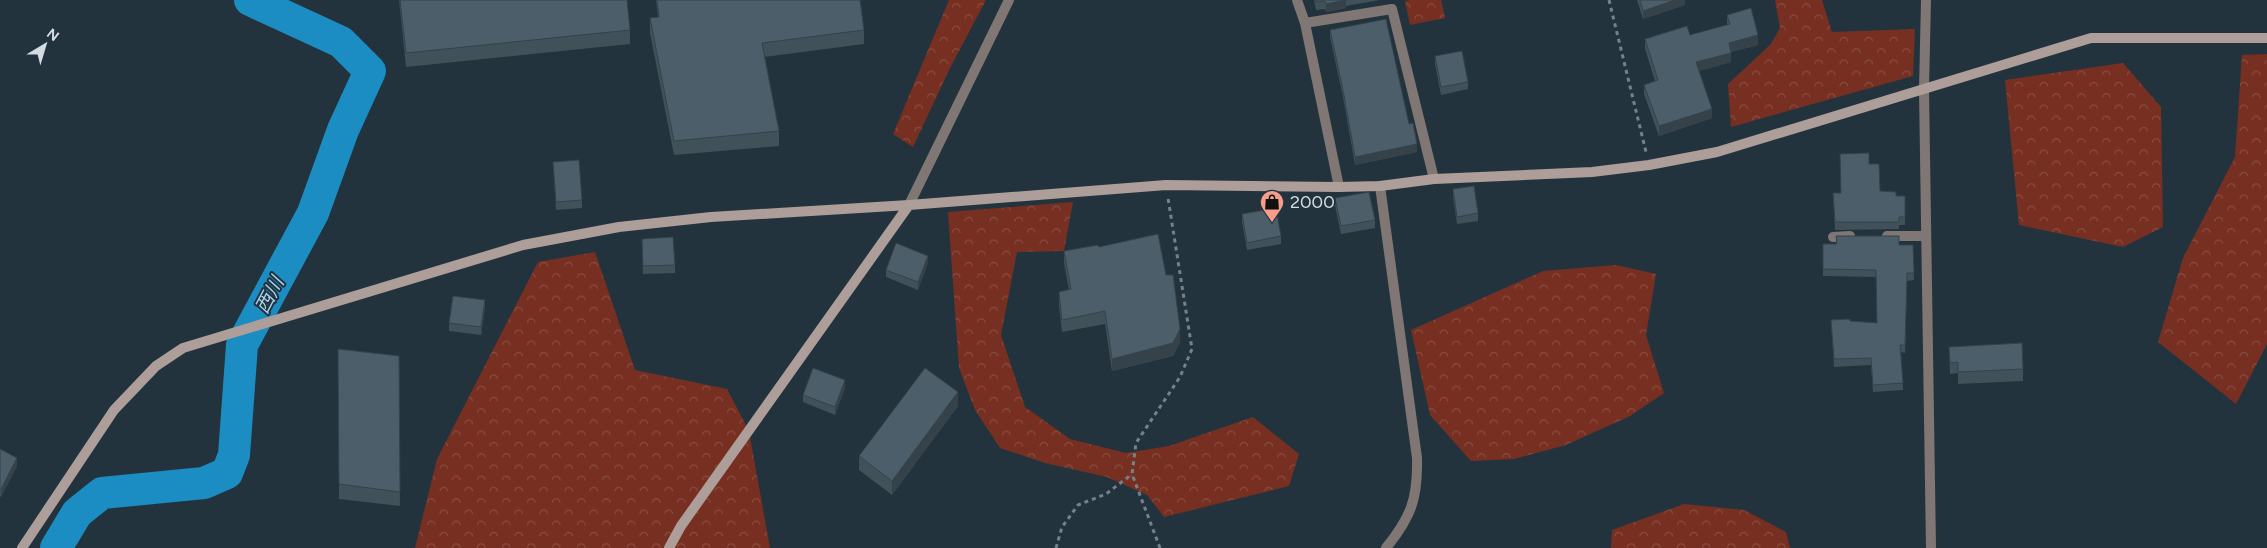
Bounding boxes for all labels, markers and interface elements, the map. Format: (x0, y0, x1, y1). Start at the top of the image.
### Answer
north arrow (20, 20, 70, 70)
text: N (43, 25, 62, 45)
shop icon: 2000 (1259, 189, 1285, 223)
place label: 2000 (1290, 191, 1335, 213)
water label: 西川 (250, 271, 289, 317)

